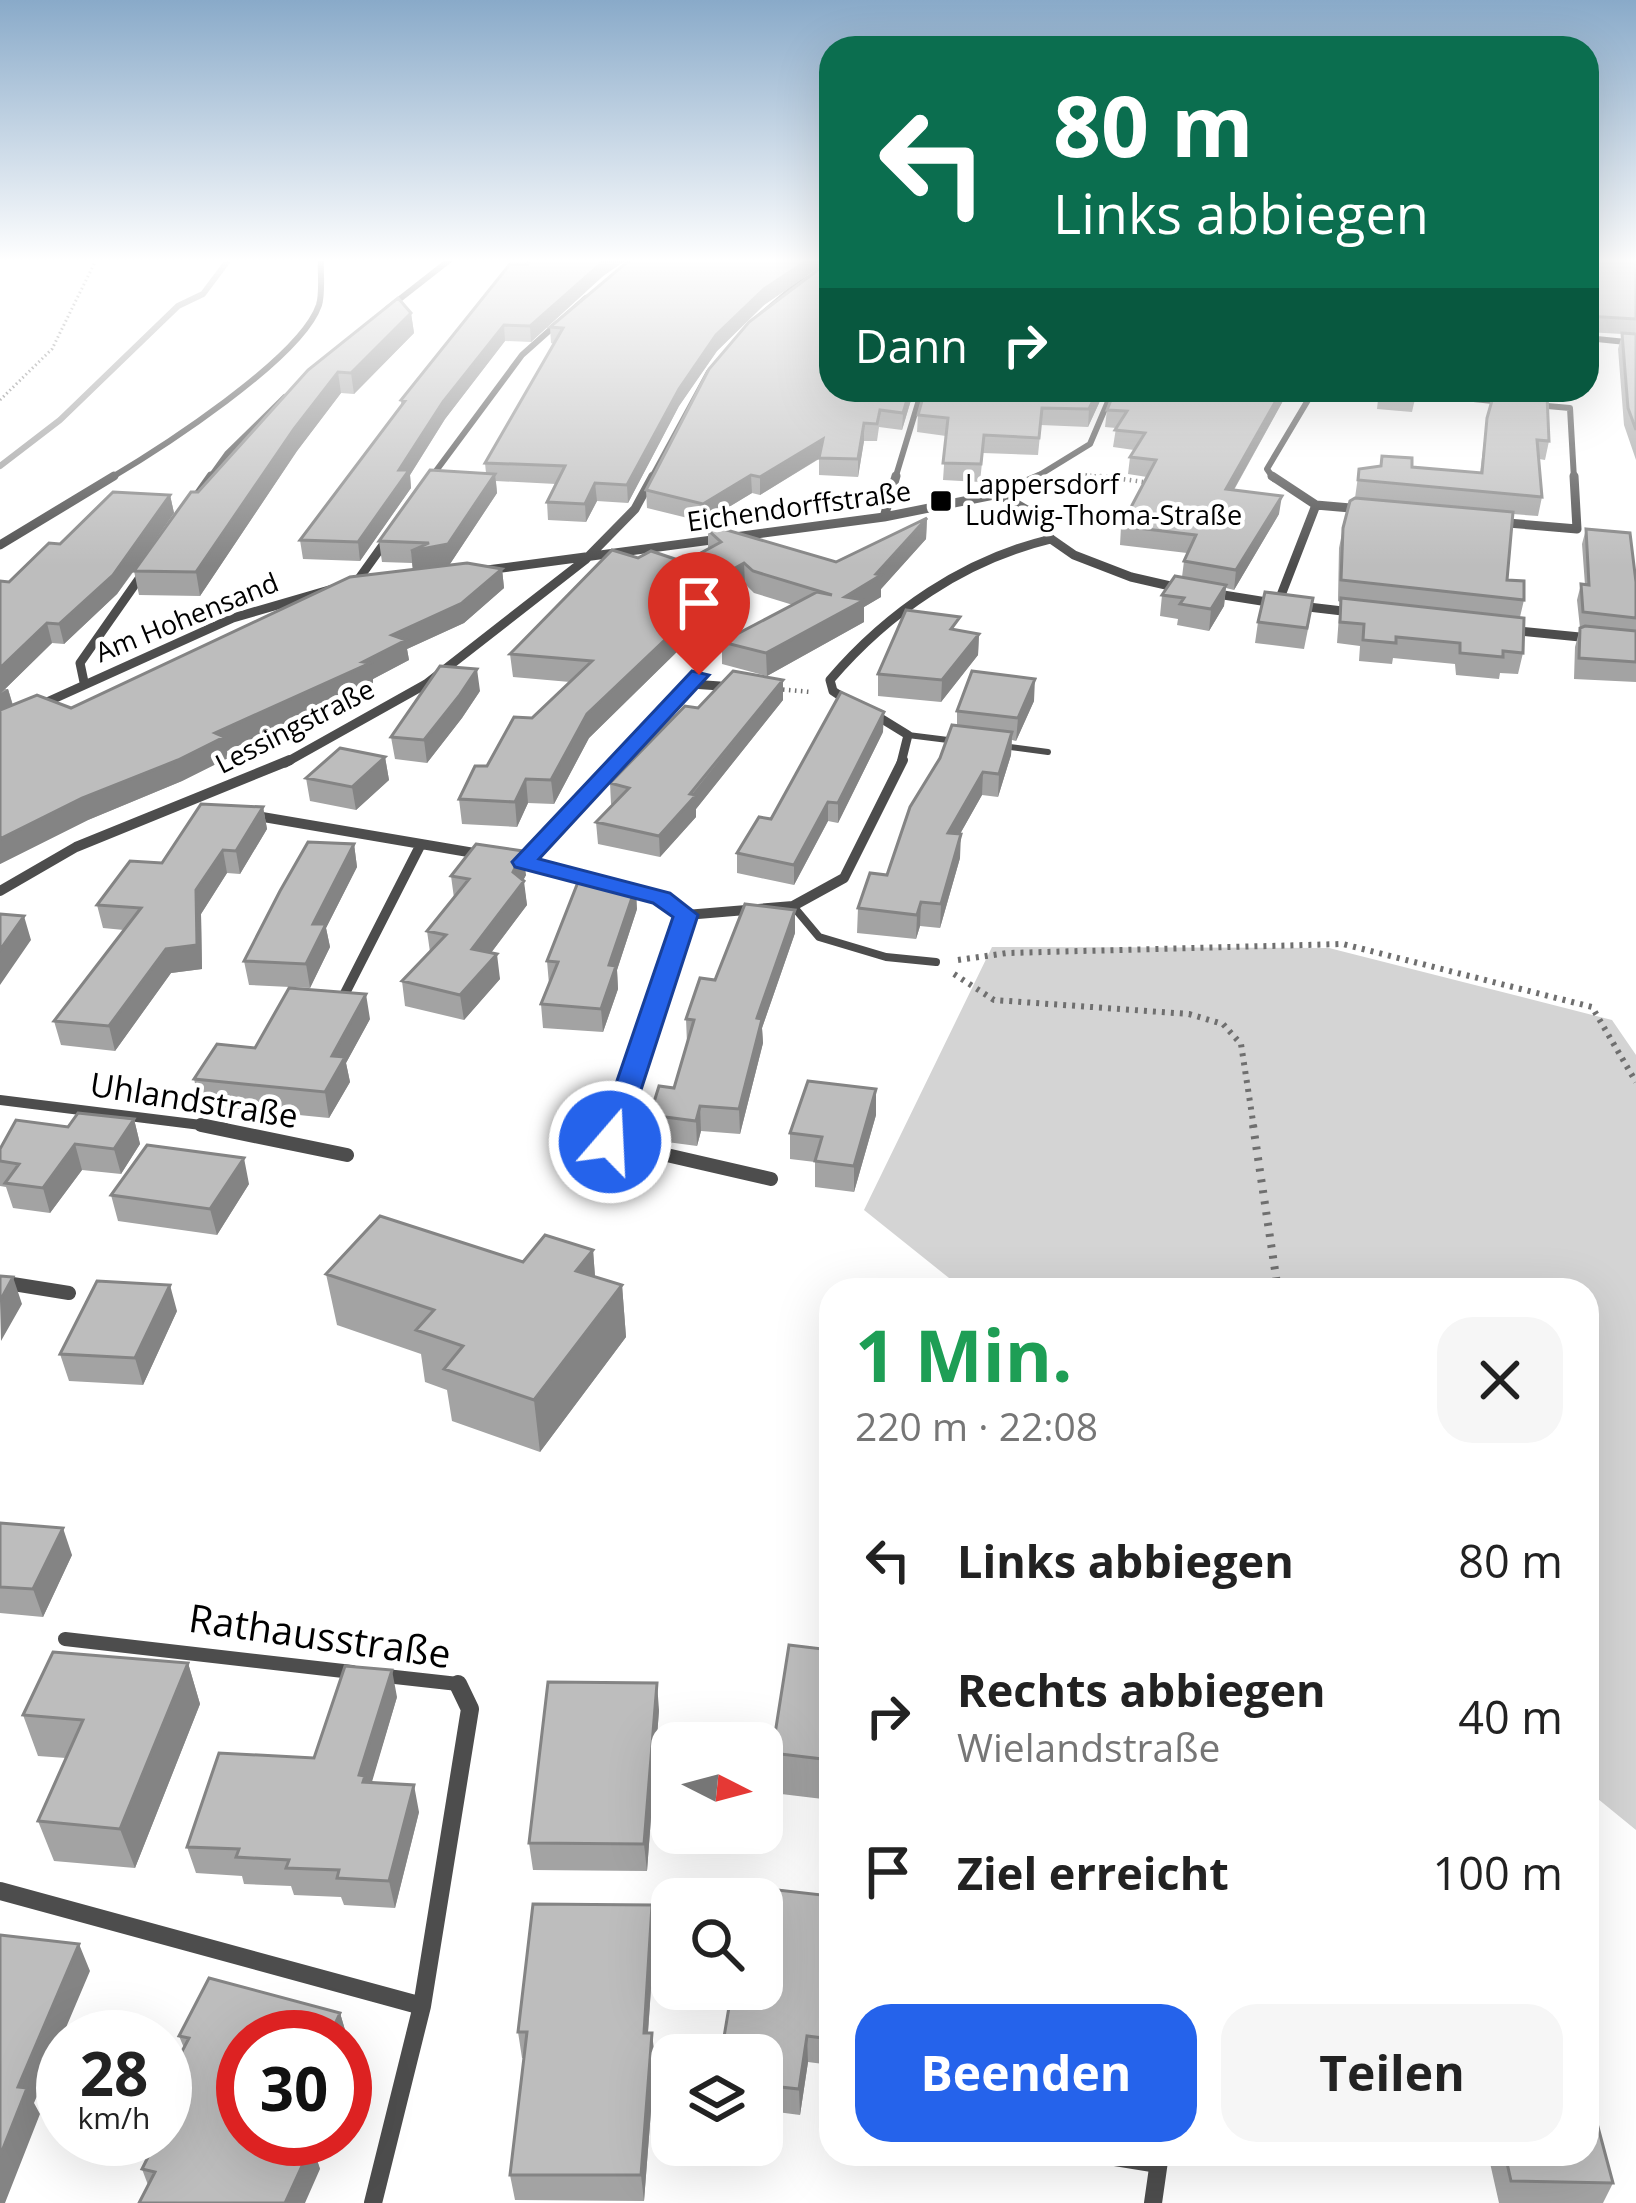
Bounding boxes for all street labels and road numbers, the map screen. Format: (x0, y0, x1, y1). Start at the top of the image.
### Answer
street label: Eichendorffstraße (685, 472, 913, 540)
street label: Am Hohensand (89, 563, 284, 670)
street label: Lessingstraße (209, 670, 380, 782)
street label: Uhlandstraße (87, 1061, 301, 1138)
street label: Rathausstraße (186, 1590, 455, 1679)

